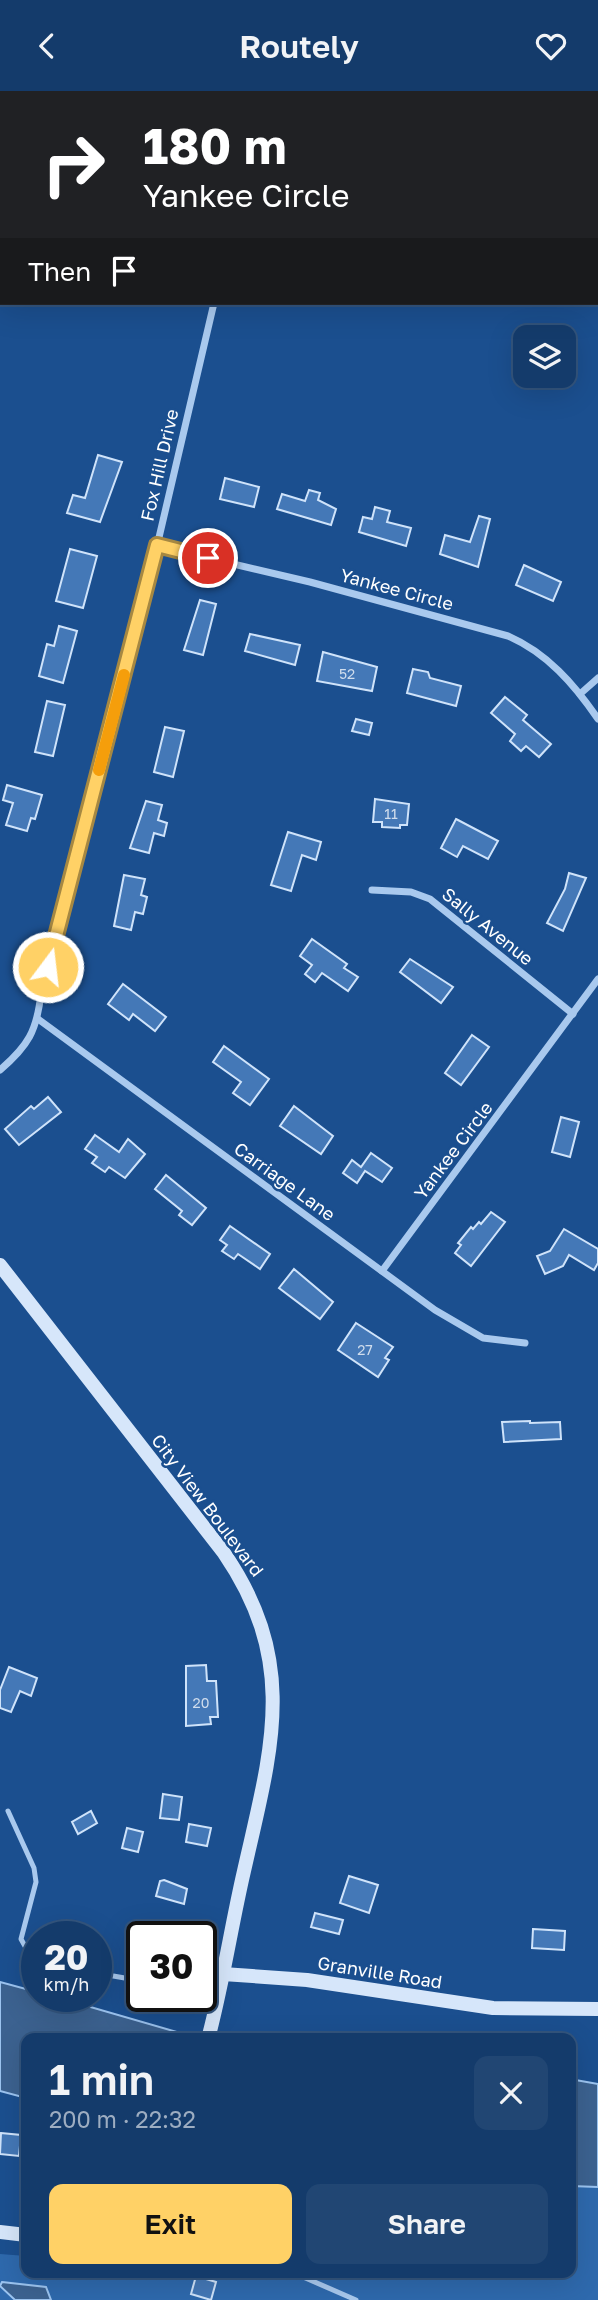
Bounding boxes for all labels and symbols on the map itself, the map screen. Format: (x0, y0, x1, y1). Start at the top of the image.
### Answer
street label: Fox Hill Drive (135, 407, 183, 523)
pin (178, 528, 238, 588)
street label: Yankee Circle (338, 563, 456, 615)
house number: 52 (339, 665, 355, 682)
house number: 11 (384, 805, 398, 822)
street label: Sally Avenue (438, 883, 538, 969)
position arrow (11, 930, 85, 1004)
street label: Yankee Circle (409, 1097, 497, 1203)
street label: Carriage Lane (230, 1137, 340, 1225)
house number: 27 (357, 1341, 373, 1358)
street label: City View Boulevard (147, 1430, 269, 1580)
house number: 20 (193, 1694, 209, 1711)
speed limit sign: 30 (126, 1921, 217, 2012)
street label: Granville Road (316, 1951, 444, 1993)

